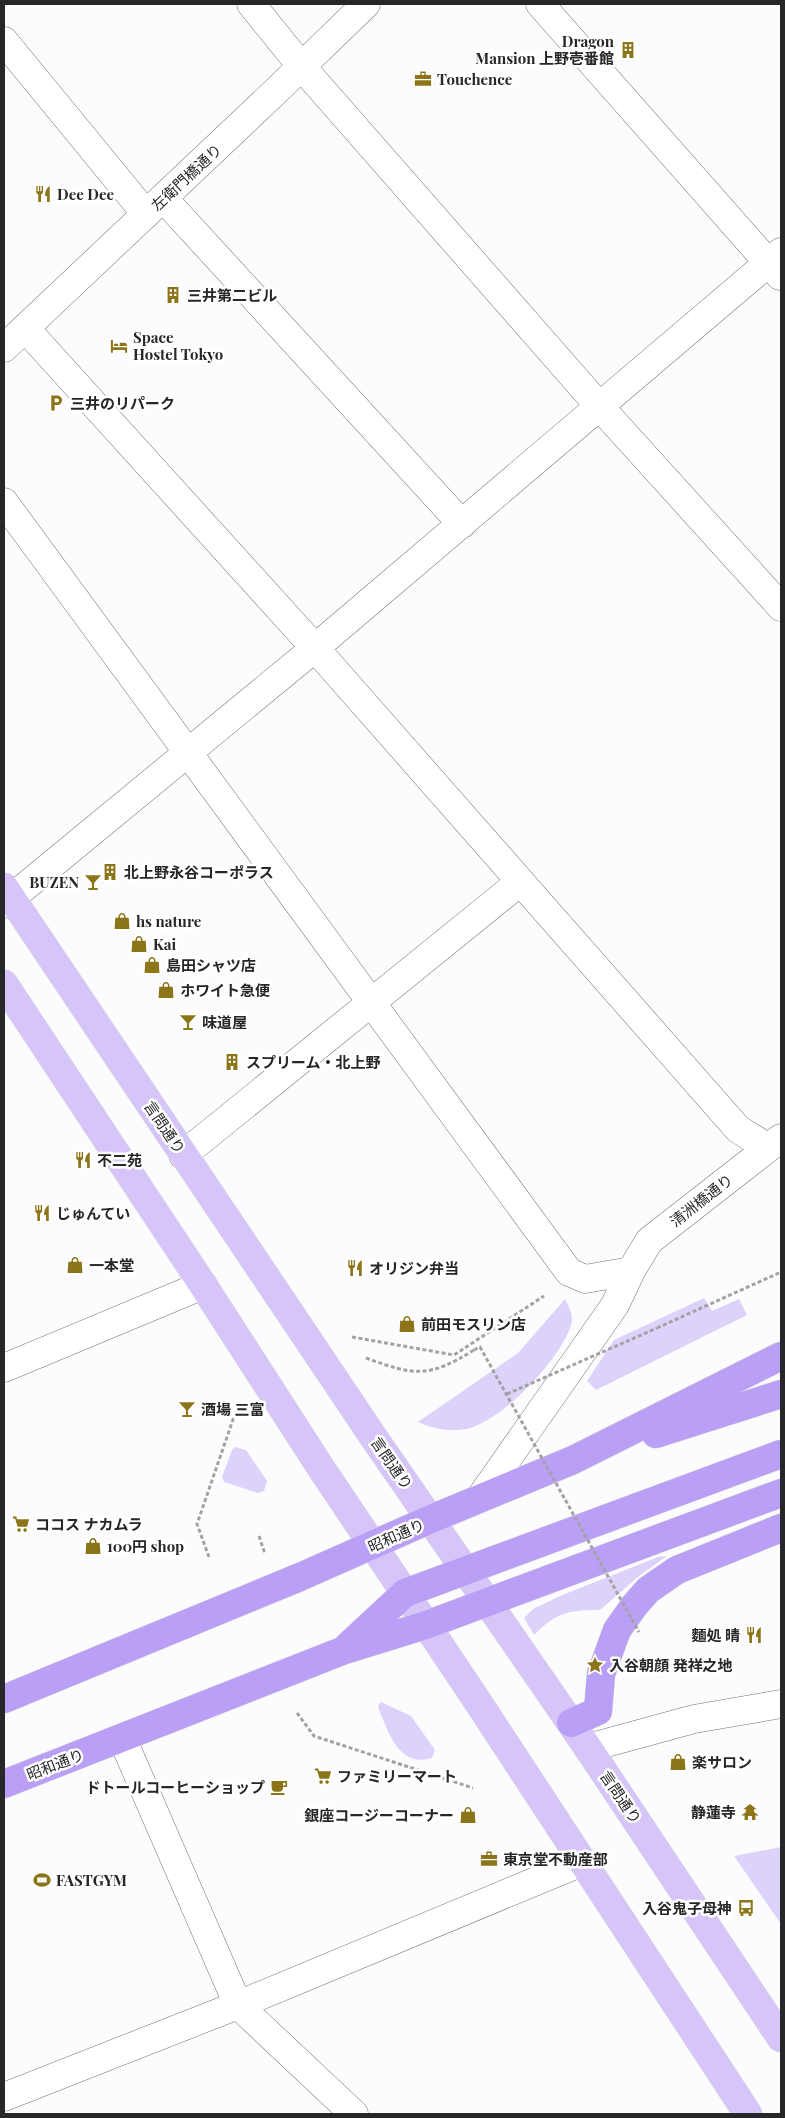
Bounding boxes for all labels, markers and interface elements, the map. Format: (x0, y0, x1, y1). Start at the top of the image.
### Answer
place label: Dragon Mansion 上野壱番館 (475, 31, 615, 68)
building icon: Dragon Mansion 上野壱番館 (618, 40, 638, 60)
office icon: Touchence (413, 69, 433, 89)
place label: Touchence (437, 69, 513, 89)
street label: 左衛門橋通り (146, 139, 226, 215)
restaurant icon: Dee Dee (33, 184, 53, 204)
place label: Dee Dee (57, 184, 114, 204)
building icon: 三井第二ビル (163, 285, 183, 305)
place label: 三井第二ビル (187, 285, 277, 305)
place label: Space Hostel Tokyo (133, 327, 223, 364)
hotel icon: Space Hostel Tokyo (109, 336, 129, 356)
parking icon: 三井のリパーク (46, 393, 66, 413)
place label: 三井のリパーク (70, 393, 175, 413)
building icon: 北上野永谷コーポラス (100, 862, 120, 882)
place label: 北上野永谷コーポラス (124, 862, 274, 882)
place label: BUZEN (29, 872, 79, 892)
bar icon: BUZEN (83, 872, 103, 892)
shop icon: hs nature (112, 911, 132, 931)
place label: hs nature (136, 911, 202, 931)
shop icon: Kai (129, 934, 149, 954)
place label: Kai (153, 934, 176, 954)
shop icon: 島田シャツ店 (142, 955, 162, 975)
place label: 島田シャツ店 (166, 955, 256, 975)
shop icon: ホワイト急便 (156, 980, 176, 1000)
place label: ホワイト急便 (180, 980, 270, 1000)
bar icon: 味道屋 (178, 1012, 198, 1032)
place label: 味道屋 (202, 1012, 247, 1032)
building icon: スプリーム・北上野 (222, 1052, 242, 1072)
place label: スプリーム・北上野 (246, 1052, 381, 1072)
street label: 言問通り (140, 1097, 190, 1157)
restaurant icon: 不二苑 (73, 1150, 93, 1170)
place label: 不二苑 (97, 1150, 142, 1170)
street label: 清洲橋通り (665, 1169, 737, 1231)
restaurant icon: じゅんてい (32, 1203, 52, 1223)
place label: じゅんてい (56, 1203, 130, 1223)
shop icon: 一本堂 (65, 1255, 85, 1275)
place label: 一本堂 (89, 1255, 134, 1275)
restaurant icon: オリジン弁当 (345, 1258, 365, 1278)
place label: オリジン弁当 (369, 1258, 459, 1278)
shop icon: 前田モスリン店 (397, 1314, 417, 1334)
place label: 前田モスリン店 (421, 1314, 526, 1334)
bar icon: 酒場 三富 (177, 1399, 197, 1419)
place label: 酒場 三富 (201, 1399, 265, 1419)
street label: 言問通り (367, 1433, 417, 1493)
supermarket icon: ココス ナカムラ (11, 1514, 31, 1534)
place label: ココス ナカムラ (35, 1514, 143, 1534)
street label: 昭和通り (365, 1514, 427, 1556)
shop icon: 100円 shop (83, 1536, 103, 1556)
place label: 100円 shop (107, 1536, 184, 1556)
place label: 麵処 晴 (692, 1625, 740, 1645)
restaurant icon: 麵処 晴 (744, 1625, 764, 1645)
place icon: 入谷朝顔 発祥之地 (585, 1655, 605, 1675)
place label: 入谷朝顔 発祥之地 (609, 1655, 733, 1675)
street label: 昭和通り (23, 1744, 87, 1784)
shop icon: 楽サロン (668, 1752, 688, 1772)
place label: 楽サロン (692, 1752, 752, 1772)
supermarket icon: ファミリーマート (313, 1766, 333, 1786)
place label: ファミリーマート (337, 1766, 457, 1786)
street label: 言問通り (596, 1767, 646, 1827)
place label: ドトールコーヒーショップ (86, 1777, 265, 1797)
cafe icon: ドトールコーヒーショップ (269, 1777, 289, 1797)
place label: 静蓮寺 (691, 1802, 736, 1822)
temple icon: 静蓮寺 (740, 1802, 760, 1822)
place label: 銀座コージーコーナー (304, 1805, 454, 1825)
shop icon: 銀座コージーコーナー (458, 1805, 478, 1825)
office icon: 東京堂不動産部 (479, 1849, 499, 1869)
place label: 東京堂不動産部 (503, 1849, 608, 1869)
sports icon: FASTGYM (32, 1870, 52, 1890)
place label: FASTGYM (56, 1870, 127, 1890)
place label: 入谷鬼子母神 (642, 1898, 732, 1918)
bus stop icon: 入谷鬼子母神 (736, 1898, 756, 1918)

